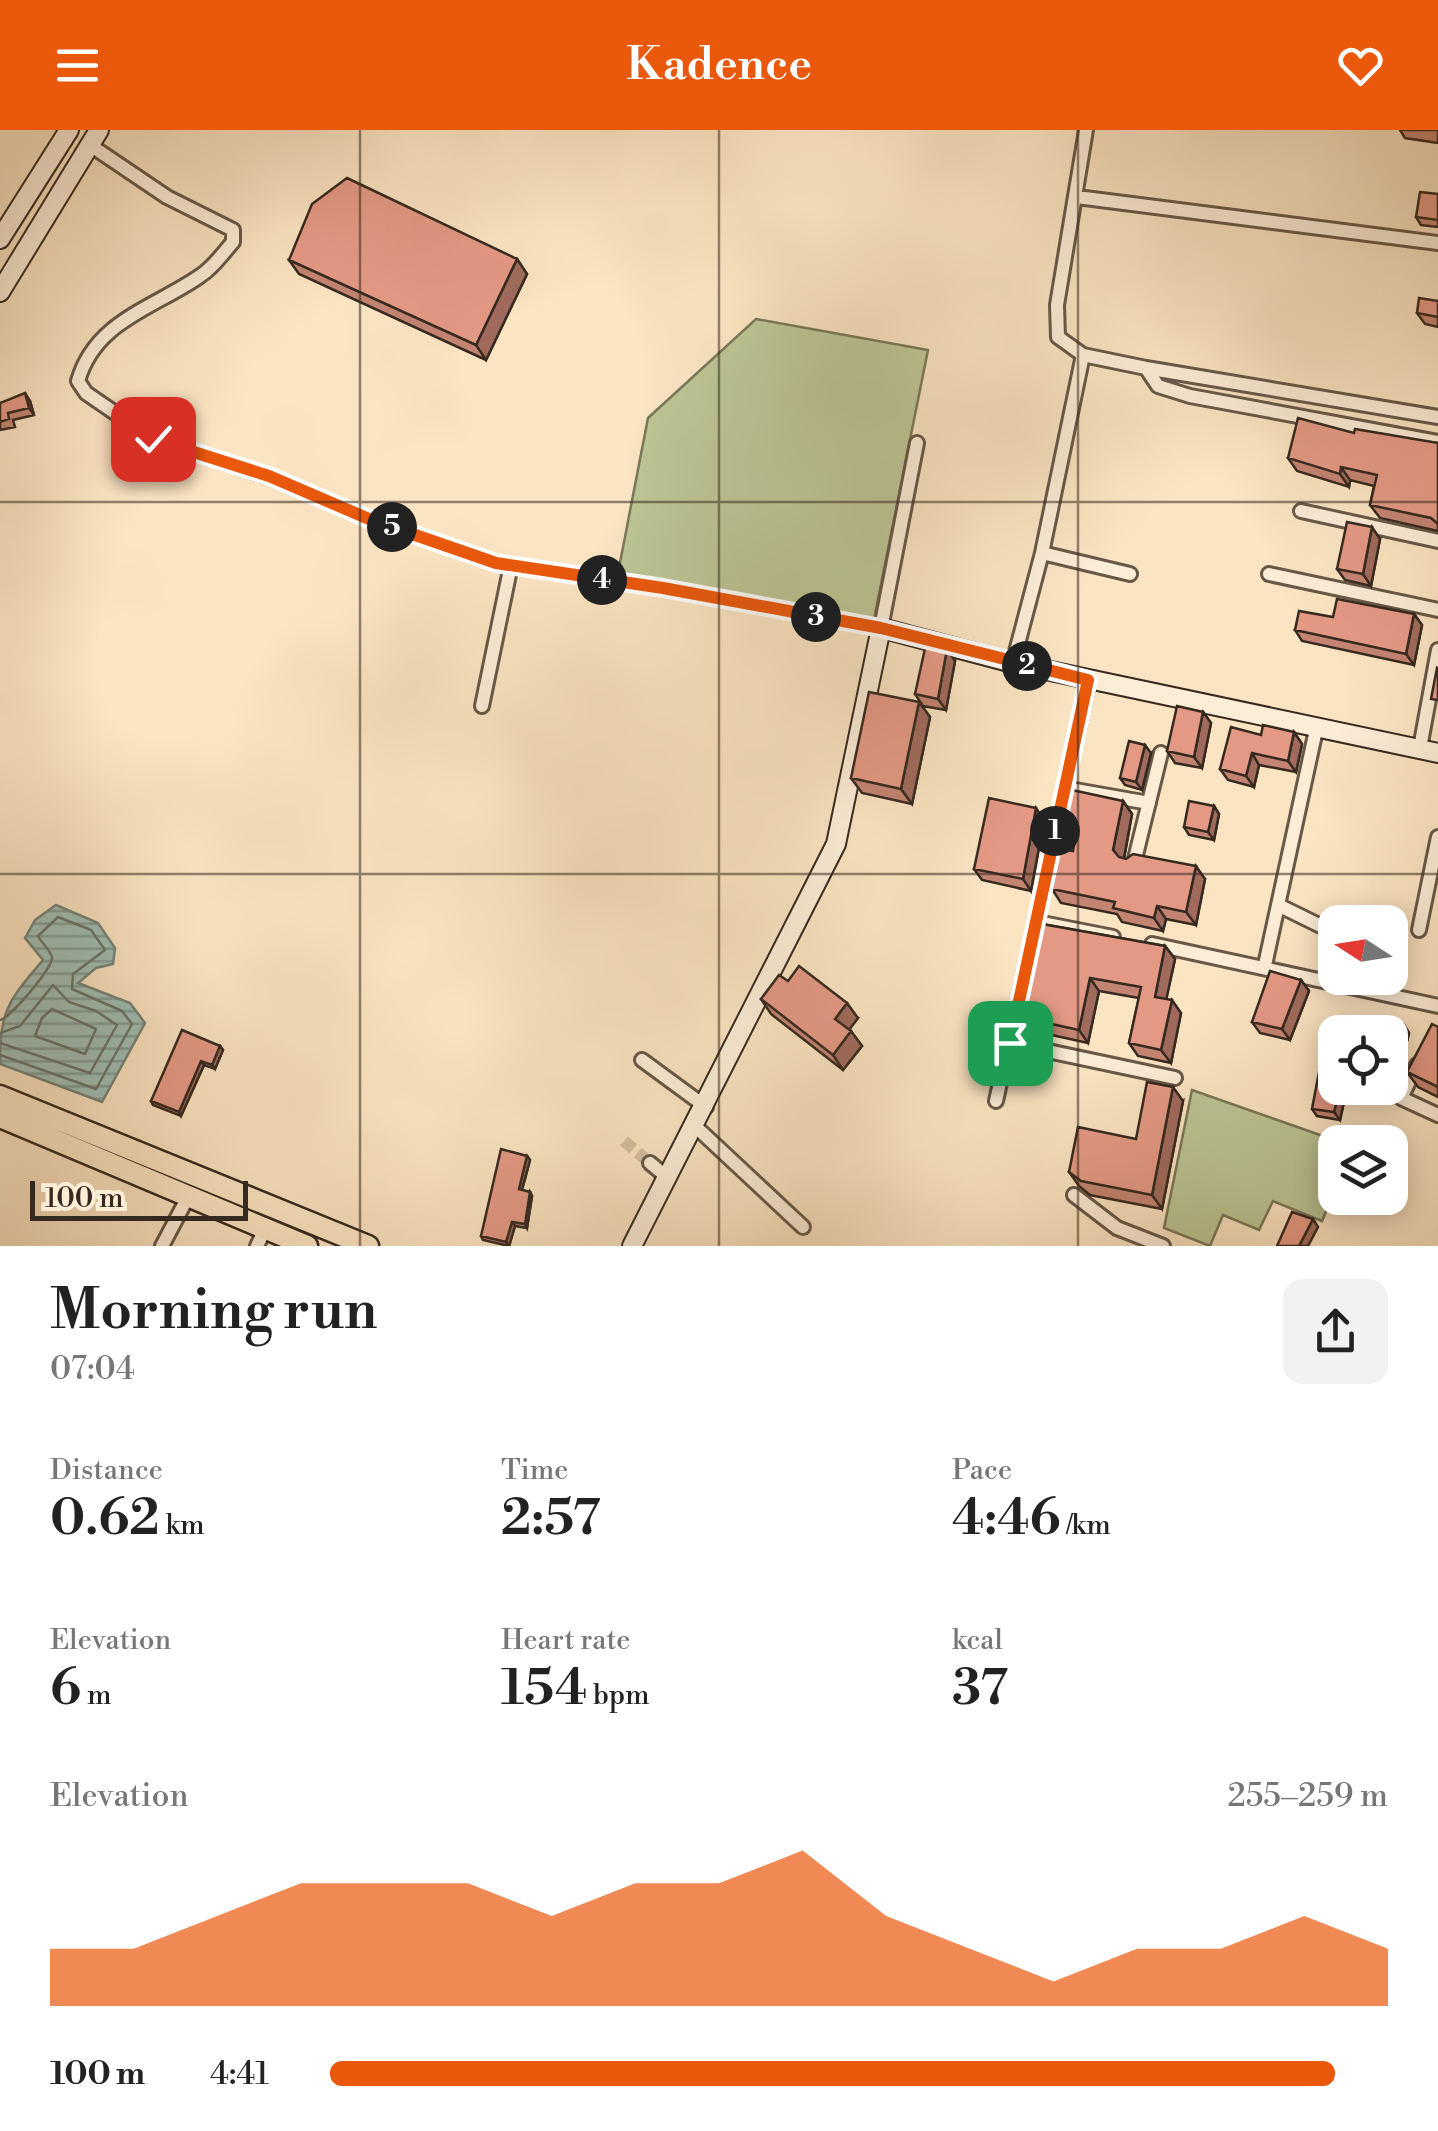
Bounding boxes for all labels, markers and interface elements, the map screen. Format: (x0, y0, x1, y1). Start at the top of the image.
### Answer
text: Kadence (626, 37, 812, 94)
icon: menu (50, 38, 105, 93)
icon: heart (1333, 38, 1388, 93)
pin (111, 397, 196, 482)
icon: check (126, 412, 181, 467)
pin: 5 (367, 502, 417, 552)
text: 5 (383, 509, 401, 544)
pin: 4 (577, 555, 627, 605)
text: 4 (593, 562, 611, 597)
pin: 3 (791, 592, 841, 642)
text: 3 (808, 599, 824, 634)
pin: 2 (1002, 641, 1052, 691)
text: 2 (1018, 648, 1036, 683)
pin: 1 (1030, 806, 1080, 856)
text: 1 (1048, 813, 1062, 848)
north arrow (1318, 905, 1408, 995)
map controls (1318, 905, 1408, 1215)
pin (968, 1001, 1053, 1086)
button: locate (1318, 1015, 1408, 1105)
icon: arrive (983, 1016, 1038, 1071)
button: layers (1318, 1125, 1408, 1215)
scale bar (30, 1176, 248, 1220)
text: 100 m (45, 1181, 124, 1216)
text: Morning run (50, 1277, 378, 1346)
button: share (1283, 1279, 1388, 1384)
text: 07:04 (50, 1349, 135, 1389)
text: Distance (50, 1453, 163, 1488)
text: Time (501, 1453, 568, 1488)
text: Pace (952, 1453, 1012, 1488)
text: 0.62 (50, 1488, 160, 1550)
text: 2:57 (501, 1488, 600, 1550)
text: 4:46 (952, 1488, 1061, 1550)
text: km (160, 1508, 205, 1543)
text: /km (1061, 1508, 1111, 1543)
text: Elevation (50, 1623, 171, 1658)
text: Heart rate (501, 1623, 630, 1658)
text: kcal (952, 1623, 1003, 1658)
text: 6 (50, 1658, 81, 1720)
text: 154 (501, 1658, 587, 1720)
text: 37 (952, 1658, 1008, 1720)
text: m (81, 1678, 111, 1713)
text: bpm (587, 1678, 650, 1713)
text: Elevation (50, 1776, 189, 1816)
text: 255–259 m (1227, 1776, 1388, 1816)
text: 100 m (50, 2054, 145, 2094)
text: 4:41 (210, 2054, 269, 2094)

